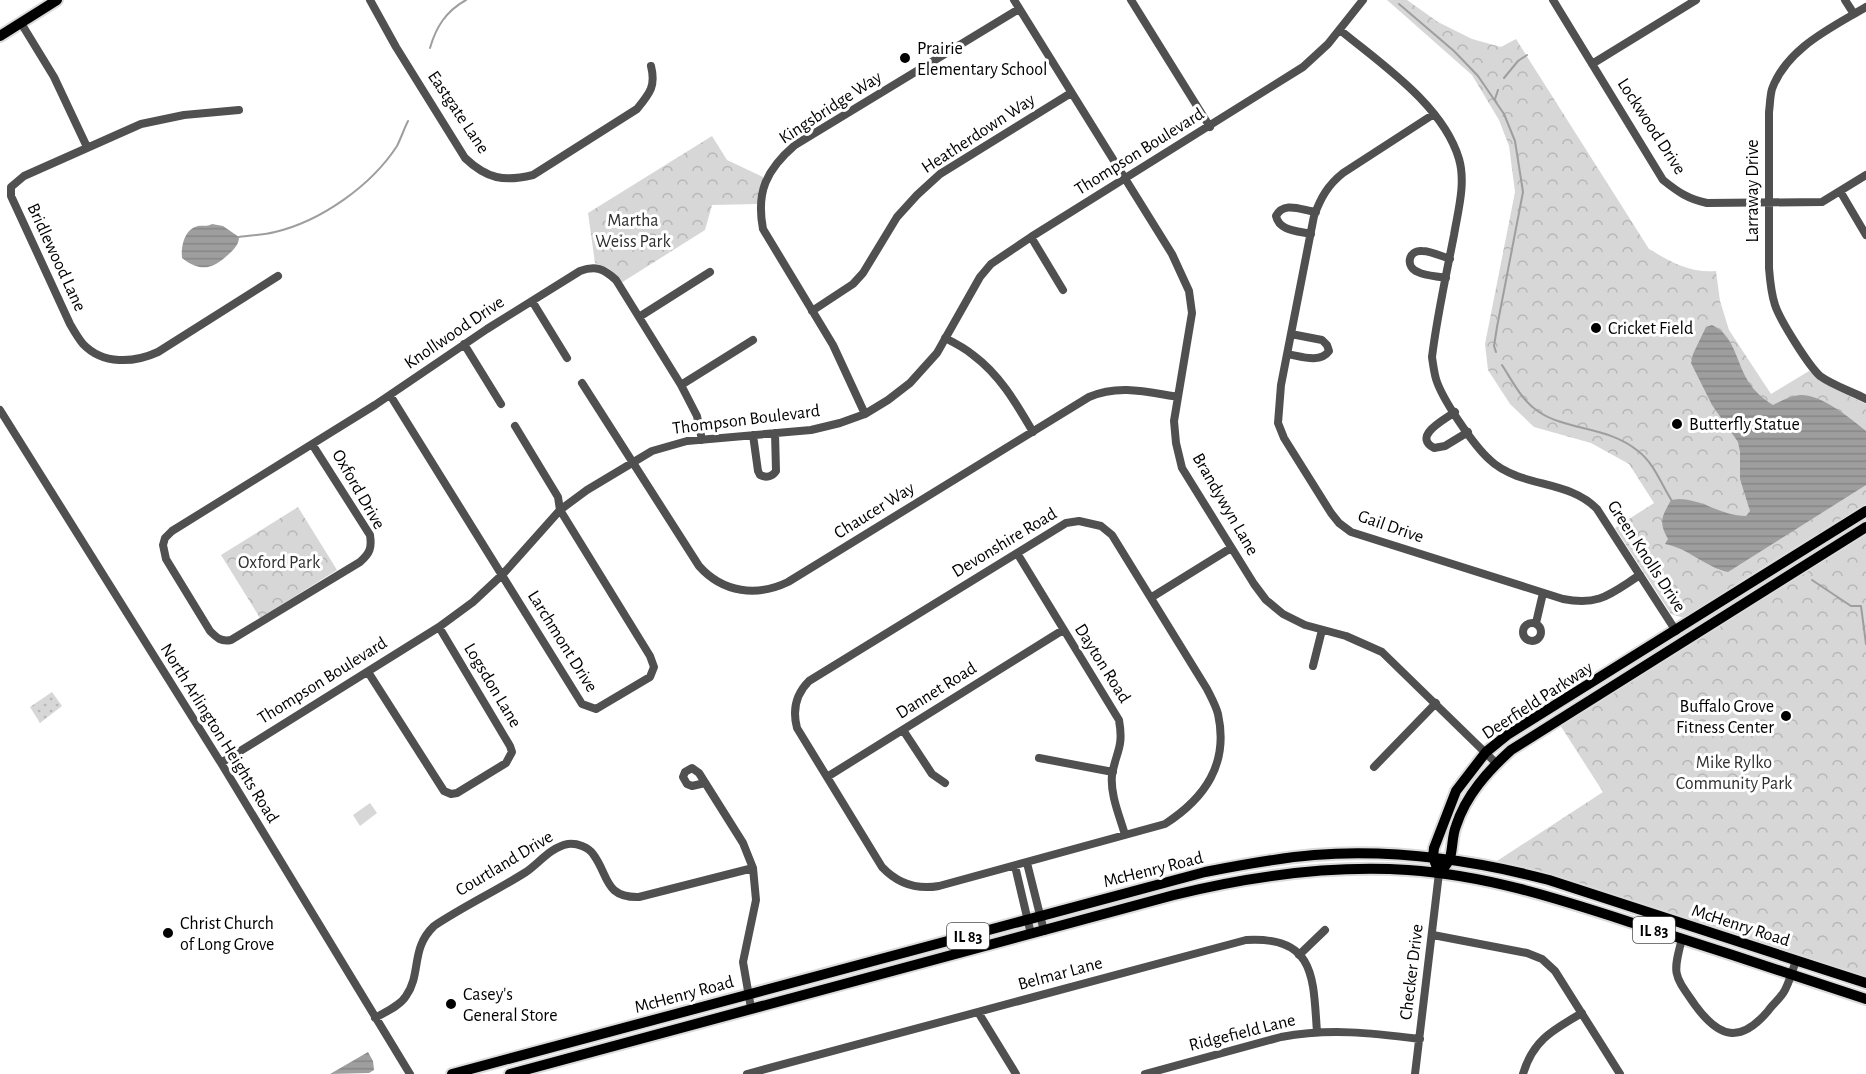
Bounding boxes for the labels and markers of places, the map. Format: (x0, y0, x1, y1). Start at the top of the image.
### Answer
place label: Prairie Elementary School (917, 40, 1048, 79)
marker: Prairie Elementary School (898, 51, 912, 65)
place label: Cricket Field (1608, 320, 1693, 338)
marker: Cricket Field (1589, 321, 1603, 335)
place label: Butterfly Statue (1689, 416, 1800, 434)
marker: Butterfly Statue (1670, 417, 1684, 431)
place label: Buffalo Grove Fitness Center (1676, 698, 1774, 737)
marker: Buffalo Grove Fitness Center (1779, 709, 1793, 723)
place label: Christ Church of Long Grove (180, 915, 274, 954)
marker: Christ Church of Long Grove (161, 926, 175, 940)
place label: Casey's General Store (463, 986, 557, 1025)
marker: Casey's General Store (444, 997, 458, 1011)

